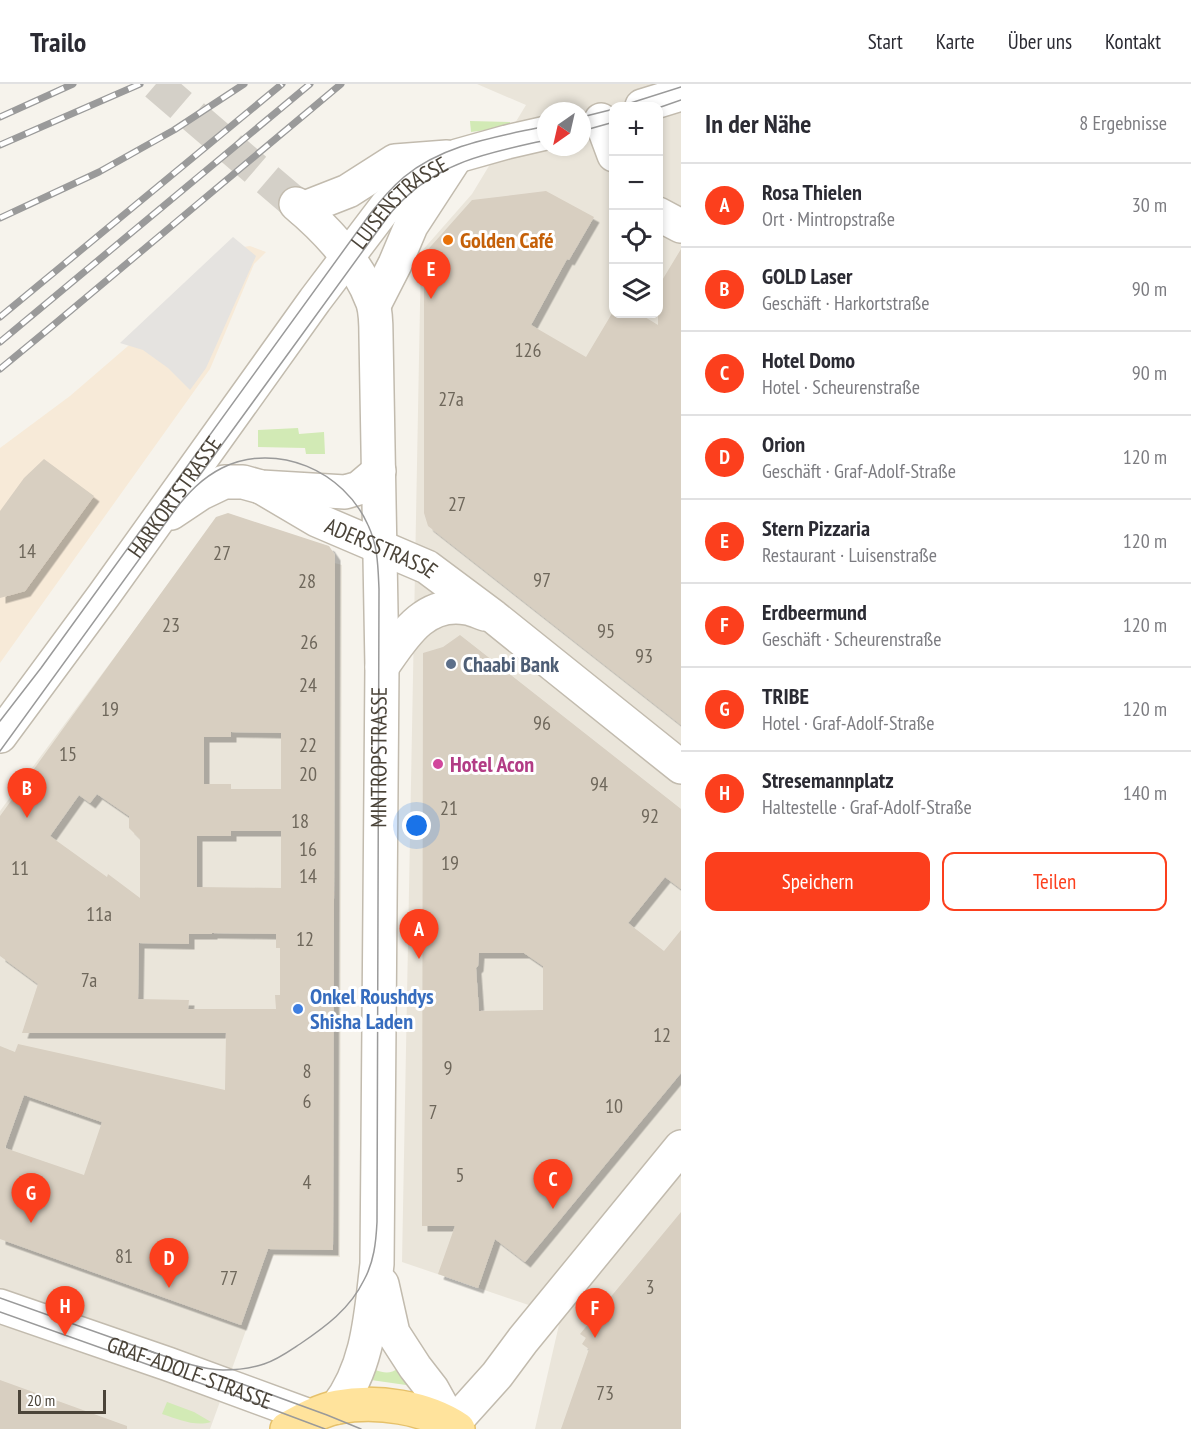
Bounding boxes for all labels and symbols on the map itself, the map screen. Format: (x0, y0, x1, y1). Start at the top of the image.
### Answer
north arrow (537, 102, 591, 156)
street label: LUISENSTRASSE (345, 150, 453, 254)
place label: Golden Café (460, 226, 554, 254)
marker: Golden Café (441, 233, 455, 247)
pin: E (412, 250, 450, 299)
house number: 126 (515, 337, 542, 363)
house number: 27a (438, 386, 464, 412)
street label: HARKORTSTRASSE (121, 431, 227, 563)
house number: 27 (448, 491, 466, 517)
street label: ADERSSTRASSE (321, 511, 443, 584)
house number: 14 (18, 538, 36, 564)
house number: 27 (213, 540, 231, 566)
house number: 97 (533, 567, 551, 593)
house number: 28 (298, 568, 316, 594)
house number: 23 (162, 612, 180, 638)
house number: 95 (597, 618, 615, 644)
house number: 26 (300, 629, 318, 655)
house number: 93 (635, 643, 653, 669)
place label: Chaabi Bank (463, 650, 560, 678)
marker: Chaabi Bank (444, 657, 458, 671)
house number: 24 (299, 672, 317, 698)
street label: MINTROPSTRASSE (364, 687, 393, 828)
house number: 19 (101, 696, 119, 722)
house number: 96 (533, 710, 551, 736)
house number: 22 (299, 732, 317, 758)
house number: 15 (59, 741, 77, 767)
place label: Hotel Acon (450, 750, 534, 778)
marker: Hotel Acon (431, 757, 445, 771)
house number: 20 (299, 761, 317, 787)
pin: B (8, 768, 46, 818)
house number: 94 (590, 771, 608, 797)
house number: 21 (440, 795, 458, 821)
house number: 92 (641, 803, 659, 829)
house number: 18 (291, 808, 309, 834)
your location (402, 811, 431, 840)
house number: 16 (299, 836, 317, 862)
house number: 19 (441, 850, 459, 876)
house number: 11 (11, 855, 29, 881)
house number: 14 (299, 863, 317, 889)
house number: 11a (86, 901, 112, 927)
pin: A (400, 910, 438, 959)
house number: 12 (296, 926, 314, 952)
house number: 7a (81, 967, 97, 993)
place label: Onkel Roushdys Shisha Laden (310, 982, 434, 1035)
marker: Onkel Roushdys Shisha Laden (291, 1002, 305, 1016)
house number: 12 (653, 1022, 671, 1048)
house number: 9 (444, 1055, 453, 1081)
house number: 8 (303, 1058, 312, 1084)
house number: 6 (303, 1088, 312, 1114)
house number: 10 (605, 1093, 623, 1119)
house number: 7 (429, 1099, 438, 1125)
pin: C (534, 1160, 572, 1209)
house number: 5 (456, 1162, 465, 1188)
house number: 4 (303, 1169, 312, 1195)
pin: G (12, 1174, 51, 1223)
pin: D (150, 1238, 188, 1288)
house number: 81 (115, 1243, 133, 1269)
house number: 77 (220, 1265, 238, 1291)
house number: 3 (646, 1274, 655, 1300)
pin: H (46, 1286, 84, 1336)
pin: F (576, 1288, 614, 1338)
street label: GRAF-ADOLF-STRASSE (103, 1330, 276, 1415)
house number: 73 (596, 1380, 614, 1406)
scale bar (18, 1387, 106, 1414)

